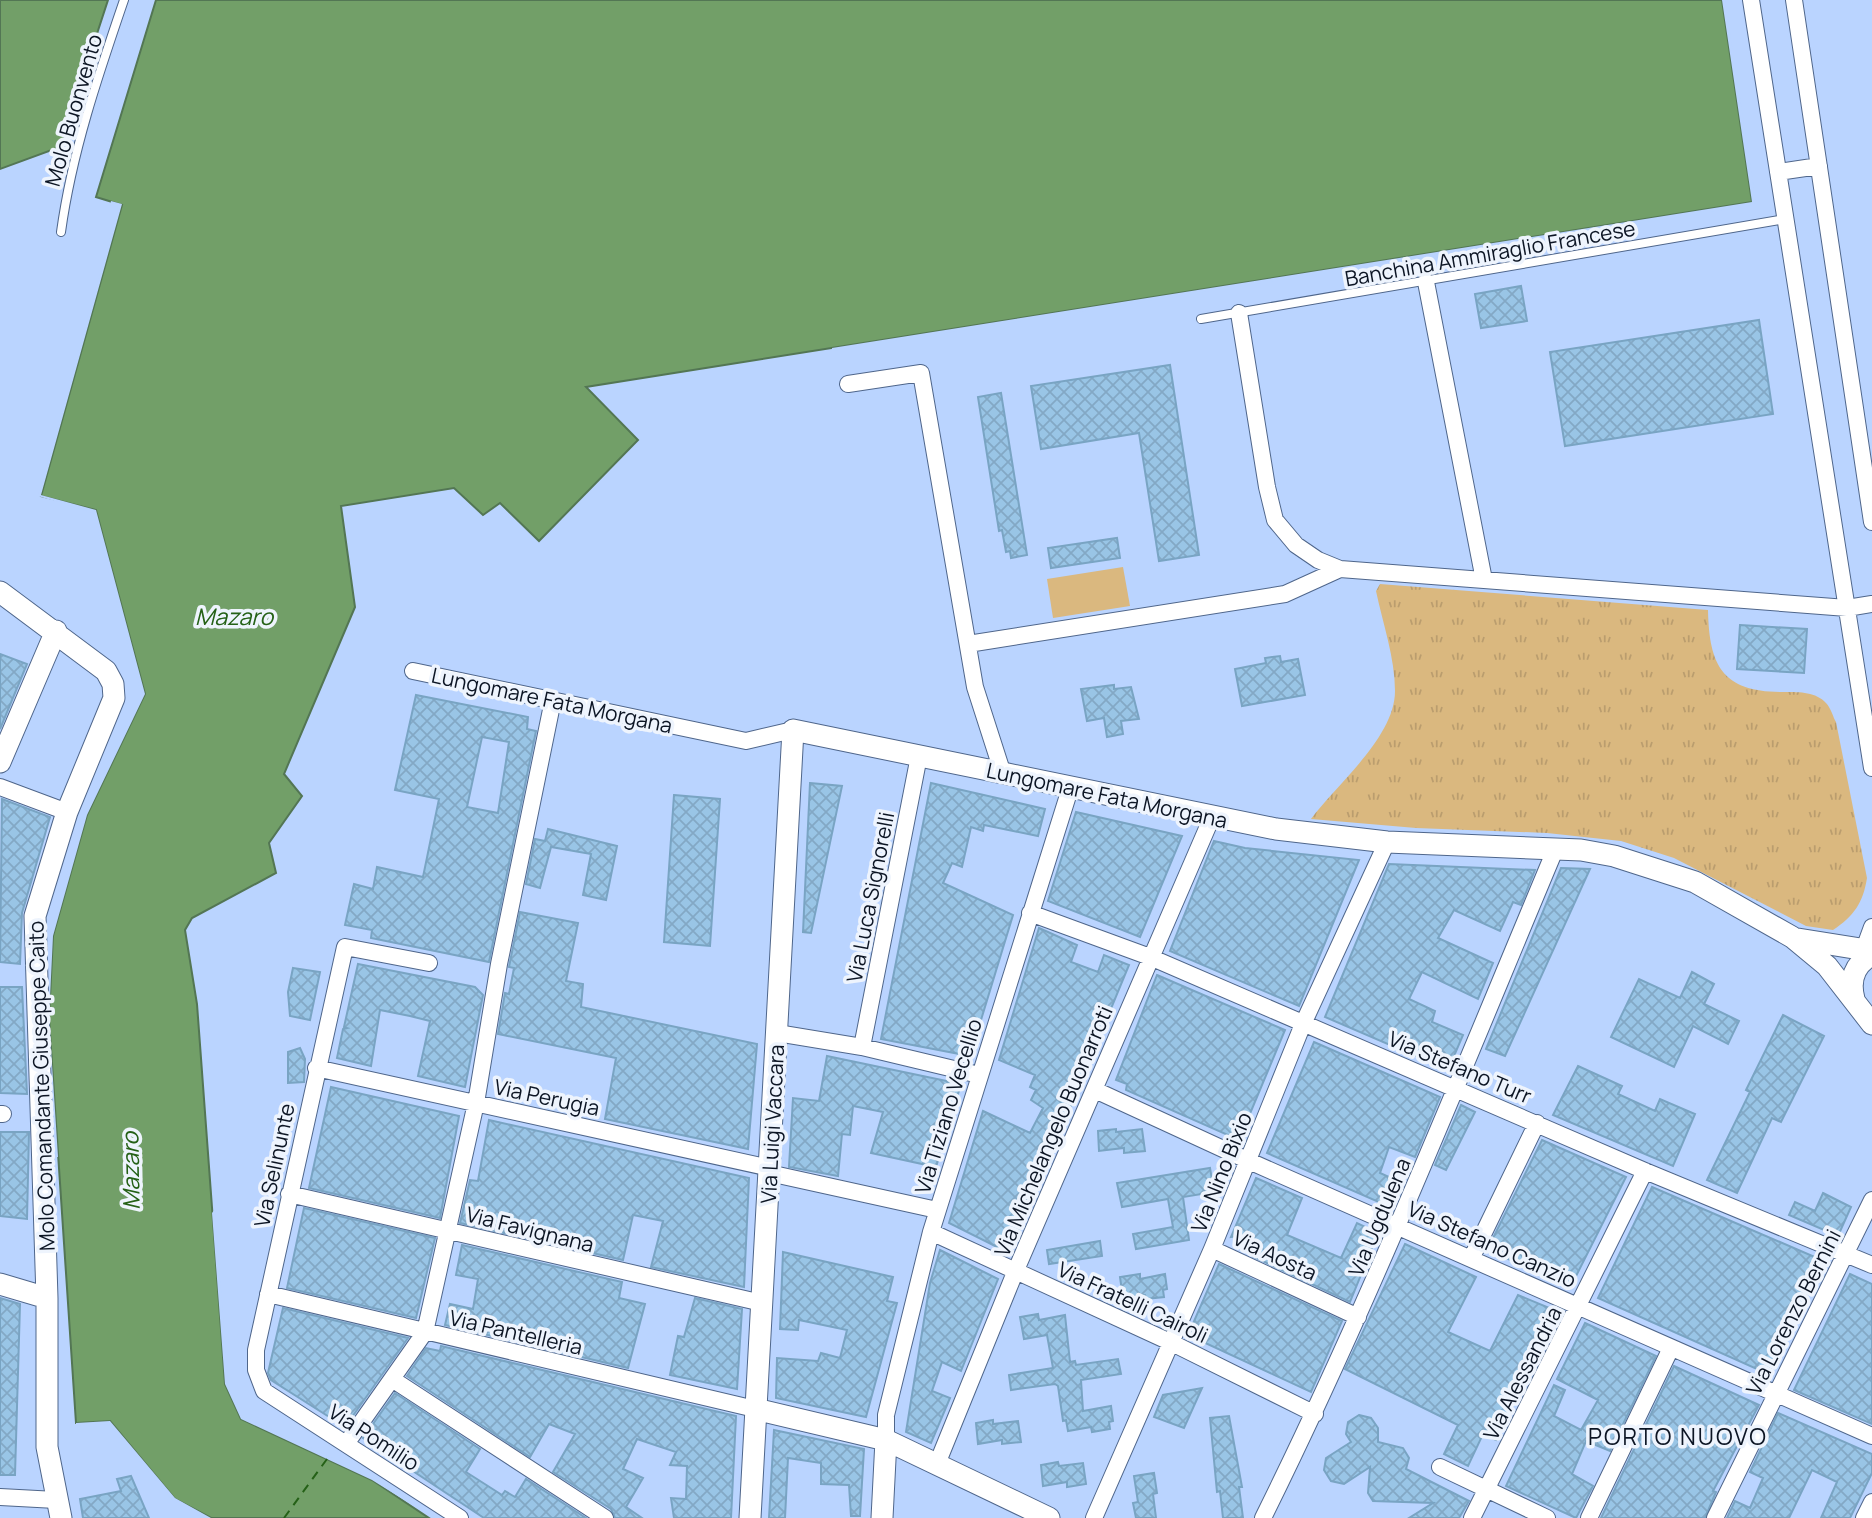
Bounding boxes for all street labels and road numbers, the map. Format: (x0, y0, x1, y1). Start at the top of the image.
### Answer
street label: Molo Buonvento (38, 31, 108, 189)
street label: Banchina Ammiraglio Francese (1343, 214, 1637, 292)
street label: Lungomare Fata Morgana (429, 661, 675, 739)
street label: Lungomare Fata Morgana (984, 756, 1230, 834)
street label: Via Luca Signorelli (840, 809, 900, 985)
street label: Molo Comandante Giuseppe Caito (21, 920, 61, 1252)
street label: Via Michelangelo Buonarroti (987, 1001, 1119, 1261)
street label: Via Tiziano Vecellio (908, 1015, 988, 1197)
street label: Via Stefano Turr (1384, 1024, 1536, 1110)
street label: Via Luigi Vaccara (754, 1044, 790, 1204)
street label: Via Perugia (492, 1072, 602, 1122)
street label: Via Selinunte (247, 1101, 301, 1229)
street label: Via Nino Bixio (1184, 1108, 1258, 1236)
street label: Via Ugdulena (1341, 1153, 1417, 1281)
street label: Via Stefano Canzio (1403, 1194, 1581, 1294)
street label: Via Favignana (463, 1200, 597, 1258)
street label: Via Aosta (1228, 1223, 1322, 1287)
street label: Via Lorenzo Bernini (1739, 1224, 1847, 1400)
street label: Via Fratelli Cairoli (1053, 1255, 1213, 1349)
street label: Via Alessandria (1476, 1302, 1568, 1444)
street label: Via Pantelleria (447, 1303, 585, 1361)
street label: Via Pomilio (323, 1397, 425, 1477)

